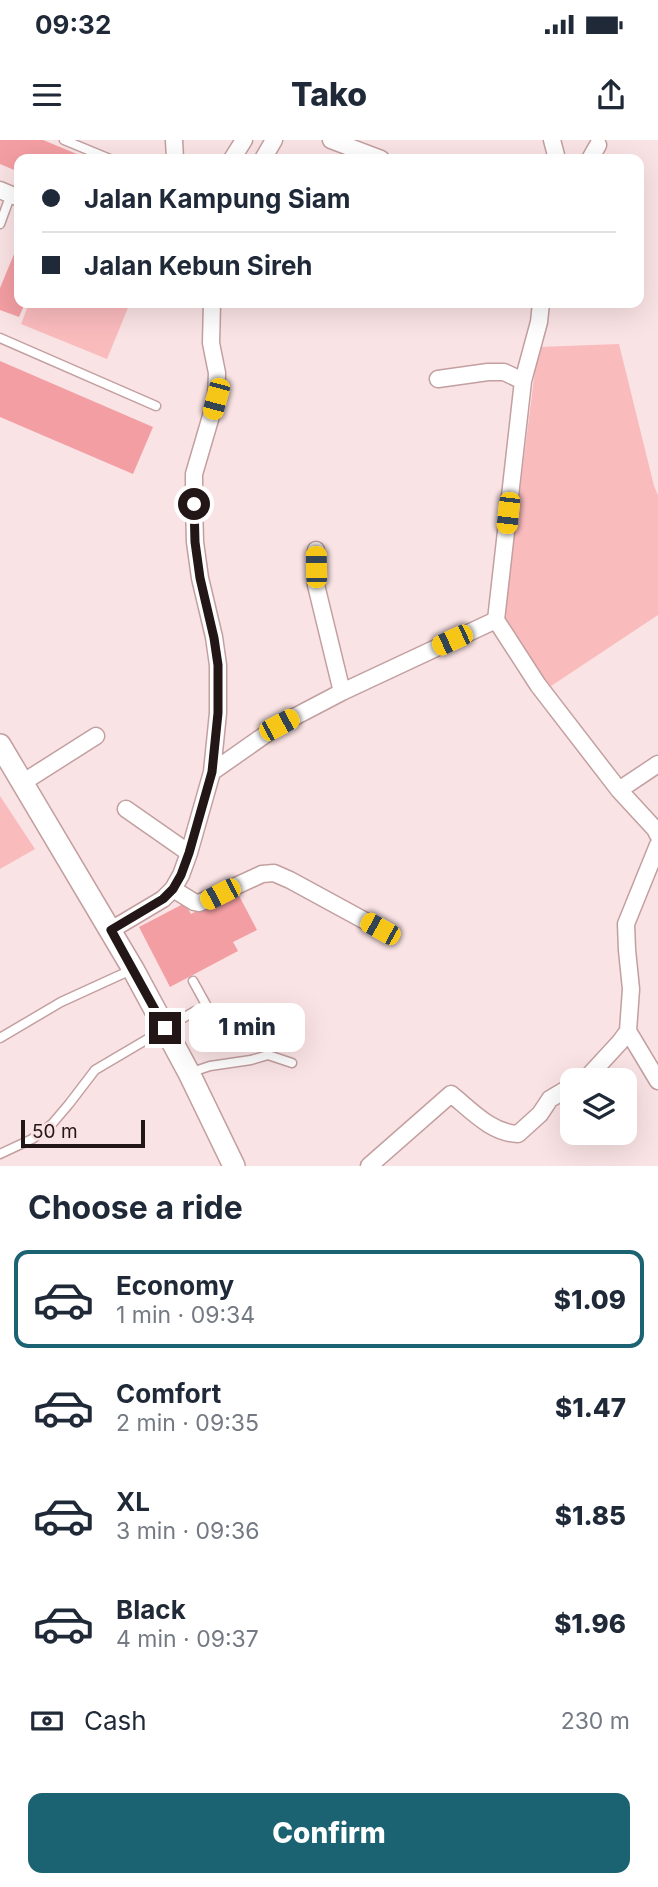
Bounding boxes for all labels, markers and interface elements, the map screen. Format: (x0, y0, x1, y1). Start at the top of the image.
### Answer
text: 09:32 (35, 9, 111, 40)
text: Tako (291, 75, 367, 114)
icon: menu (28, 76, 66, 114)
icon: share (592, 76, 630, 114)
text: Jalan Kampung Siam (84, 183, 351, 214)
text: Jalan Kebun Sireh (84, 250, 313, 281)
car (201, 376, 232, 422)
route start (178, 488, 210, 520)
car (496, 491, 521, 535)
car (306, 546, 327, 588)
car (429, 622, 476, 658)
car (256, 706, 303, 744)
car (197, 875, 244, 913)
car (357, 910, 404, 948)
callout: 1 min (190, 1004, 305, 1052)
route end (149, 1012, 181, 1044)
text: 1 min (218, 1013, 276, 1041)
map controls (560, 1068, 637, 1145)
button: layers (560, 1068, 637, 1145)
scale bar (21, 1117, 145, 1149)
text: 50 m (32, 1120, 78, 1143)
text: Choose a ride (28, 1188, 243, 1227)
icon: car (32, 1268, 95, 1331)
text: Economy (116, 1270, 234, 1301)
text: $1.09 (554, 1284, 626, 1315)
text: 1 min · 09:34 (116, 1301, 255, 1329)
icon: car (32, 1376, 95, 1439)
text: Comfort (116, 1378, 221, 1409)
text: $1.47 (555, 1392, 626, 1423)
text: 2 min · 09:35 (116, 1409, 259, 1437)
icon: car (32, 1484, 95, 1547)
text: XL (116, 1486, 150, 1517)
text: $1.85 (555, 1500, 626, 1531)
text: 3 min · 09:36 (116, 1517, 259, 1545)
icon: car (32, 1592, 95, 1655)
text: Black (116, 1594, 186, 1625)
text: $1.96 (554, 1608, 626, 1639)
text: 4 min · 09:37 (116, 1625, 259, 1653)
icon: cash (28, 1702, 66, 1740)
text: Cash (84, 1705, 147, 1736)
text: 230 m (561, 1707, 630, 1735)
button: Confirm (28, 1793, 630, 1873)

